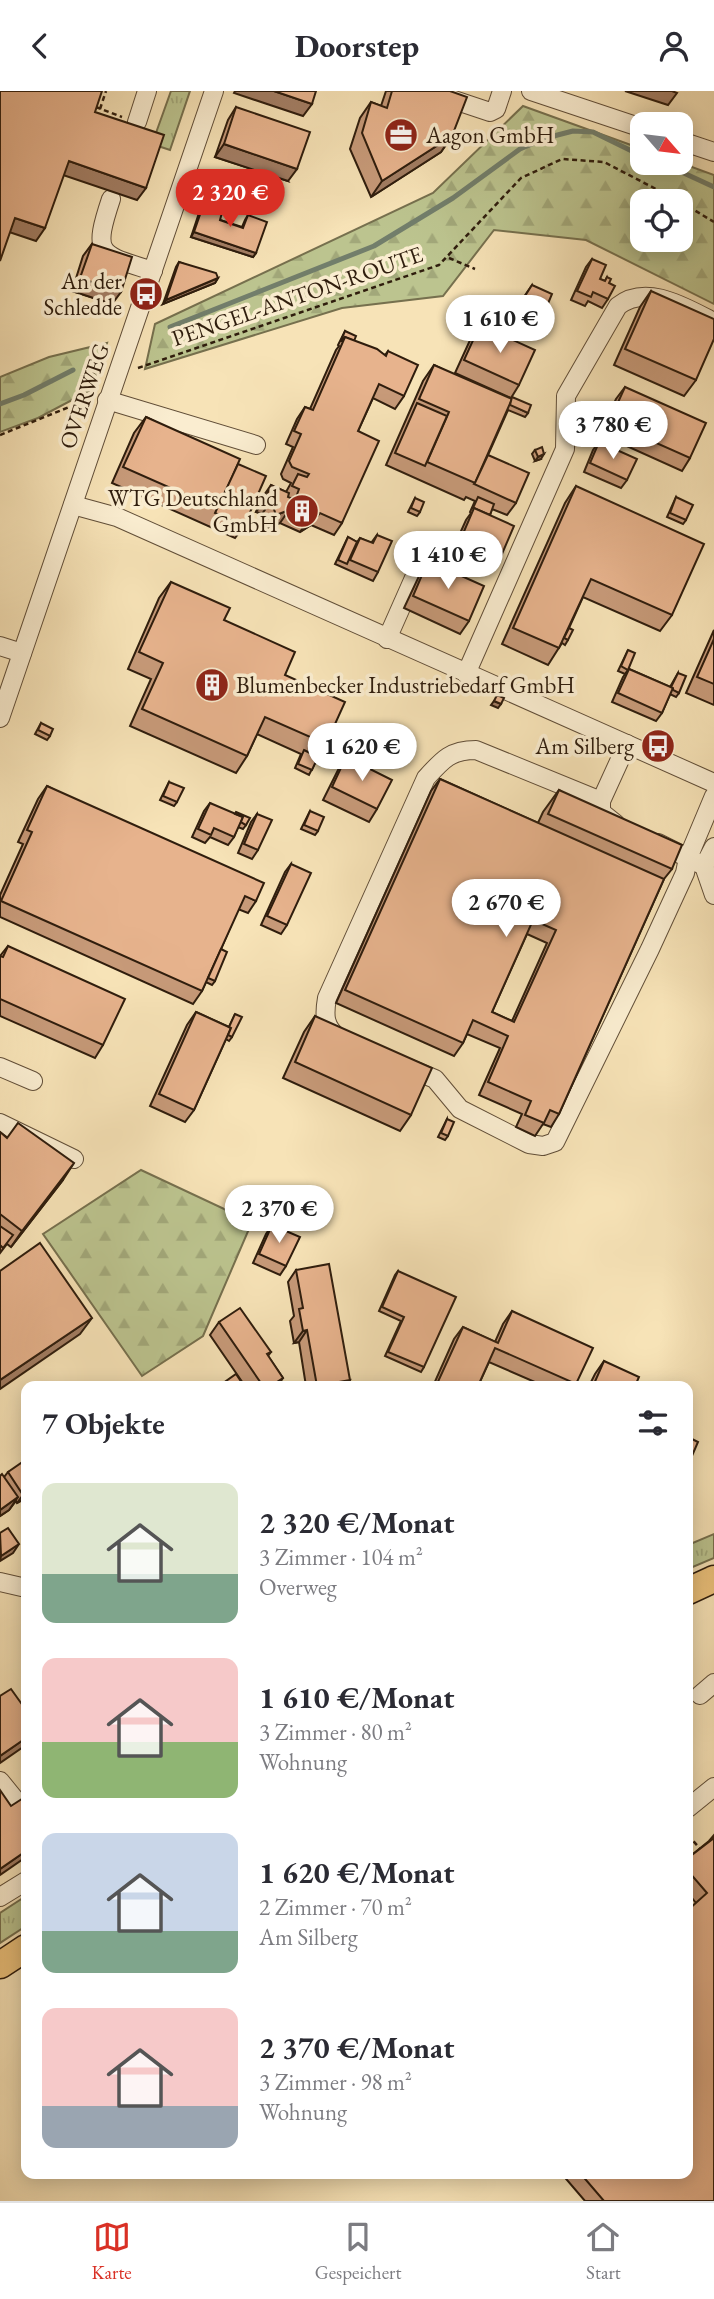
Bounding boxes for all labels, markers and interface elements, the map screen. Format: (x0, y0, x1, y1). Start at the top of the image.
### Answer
text: Doorstep (295, 25, 419, 67)
icon: back (21, 27, 59, 65)
icon: person (655, 27, 693, 65)
north arrow (630, 112, 693, 175)
map controls (630, 112, 693, 252)
office icon: Aagon GmbH (382, 116, 420, 154)
place label: Aagon GmbH (425, 120, 554, 150)
pin: 2 320 € (165, 169, 295, 229)
text: 2 320 € (192, 177, 268, 207)
button: locate (630, 189, 693, 252)
street label: PENGEL-ANTON-ROUTE (167, 239, 427, 353)
place label: An der Schledde (44, 266, 122, 322)
bus stop icon: An der Schledde (127, 275, 165, 313)
pin: 1 610 € (435, 295, 565, 355)
text: 1 610 € (462, 303, 538, 333)
street label: OVERWEG (52, 339, 116, 453)
pin: 3 780 € (548, 401, 678, 461)
text: 3 780 € (575, 409, 651, 439)
place label: WTG Deutschland GmbH (108, 483, 278, 539)
building icon: WTG Deutschland GmbH (283, 492, 321, 530)
pin: 1 410 € (383, 531, 513, 591)
text: 1 410 € (410, 539, 486, 569)
building icon: Blumenbecker Industriebedarf GmbH (193, 666, 231, 704)
place label: Blumenbecker Industriebedarf GmbH (236, 670, 575, 700)
pin: 1 620 € (297, 723, 427, 783)
bus stop icon: Am Silberg (639, 727, 677, 765)
text: 1 620 € (324, 731, 400, 761)
place label: Am Silberg (534, 731, 635, 761)
pin: 2 670 € (441, 879, 571, 939)
text: 2 670 € (468, 887, 544, 917)
pin: 2 370 € (214, 1185, 344, 1245)
text: 2 370 € (241, 1193, 317, 1223)
text: 7 Objekte (42, 1404, 165, 1443)
icon: filters (634, 1404, 672, 1442)
text: 2 320 €/Monat (259, 1503, 454, 1542)
icon: home (98, 1511, 182, 1595)
text: 3 Zimmer · 104 m² (259, 1542, 423, 1572)
text: Overweg (259, 1572, 337, 1602)
text: 1 610 €/Monat (259, 1678, 454, 1717)
icon: home (98, 1686, 182, 1770)
text: 3 Zimmer · 80 m² (259, 1717, 412, 1747)
text: Wohnung (259, 1747, 347, 1777)
text: 1 620 €/Monat (259, 1853, 454, 1892)
icon: home (98, 1861, 182, 1945)
text: 2 Zimmer · 70 m² (259, 1892, 412, 1922)
text: Am Silberg (259, 1922, 358, 1952)
text: 2 370 €/Monat (259, 2028, 454, 2067)
icon: home (98, 2036, 182, 2120)
text: 3 Zimmer · 98 m² (259, 2067, 412, 2097)
text: Wohnung (259, 2097, 347, 2127)
tab: Karte (92, 2218, 132, 2285)
tab: Gespeichert (315, 2218, 401, 2285)
tab: Start (584, 2218, 622, 2285)

